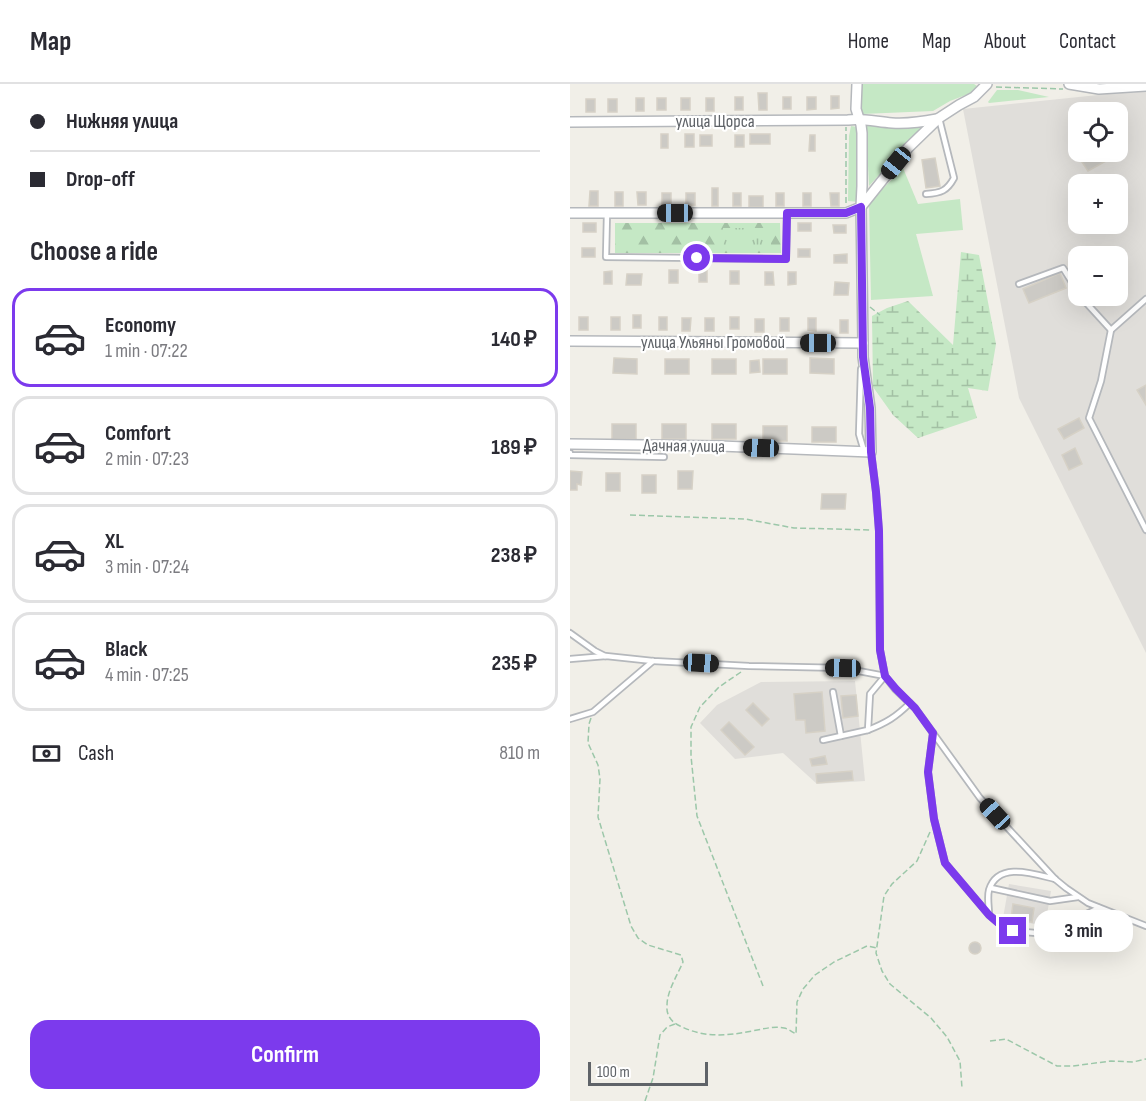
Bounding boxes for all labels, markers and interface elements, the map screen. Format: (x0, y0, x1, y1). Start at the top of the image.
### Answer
text: Map (30, 25, 71, 58)
text: Home (848, 29, 889, 54)
text: Map (922, 29, 951, 54)
text: About (984, 29, 1026, 54)
text: Contact (1059, 29, 1116, 54)
map controls (1068, 102, 1128, 306)
button: locate (1068, 102, 1128, 162)
text: Нижняя улица (66, 108, 178, 135)
street label: улица Щорса (675, 111, 755, 132)
car (878, 143, 914, 183)
text: Drop-off (66, 166, 135, 193)
button: + (1068, 174, 1128, 234)
car (657, 204, 693, 222)
text: Choose a ride (30, 236, 158, 268)
route start (683, 244, 710, 271)
button: − (1068, 246, 1128, 306)
icon: car (33, 311, 87, 365)
text: Economy (105, 312, 176, 339)
text: 140 ₽ (491, 326, 537, 353)
street label: улица Ульяны Громовой (641, 332, 785, 353)
car (800, 334, 836, 352)
text: 1 min · 07:22 (105, 339, 188, 363)
icon: car (33, 419, 87, 473)
text: Comfort (105, 420, 171, 447)
text: 189 ₽ (491, 434, 537, 461)
street label: Дачная улица (643, 435, 725, 457)
car (743, 438, 779, 458)
text: 2 min · 07:23 (105, 447, 189, 471)
icon: car (33, 527, 87, 581)
text: XL (105, 528, 124, 555)
text: 238 ₽ (491, 542, 537, 569)
text: 3 min · 07:24 (105, 555, 189, 579)
icon: car (33, 635, 87, 689)
text: Black (105, 636, 147, 663)
text: 235 ₽ (492, 650, 537, 677)
car (683, 653, 719, 673)
car (825, 659, 861, 677)
text: 4 min · 07:25 (105, 663, 189, 687)
icon: cash (30, 737, 63, 770)
text: Cash (78, 740, 114, 767)
text: 810 m (499, 741, 540, 765)
car (976, 795, 1014, 833)
callout: 3 min (1034, 910, 1133, 952)
route end (999, 917, 1026, 944)
text: 3 min (1064, 919, 1103, 943)
button: Confirm (30, 1020, 540, 1089)
scale bar (588, 1059, 708, 1086)
text: 100 m (597, 1063, 630, 1082)

